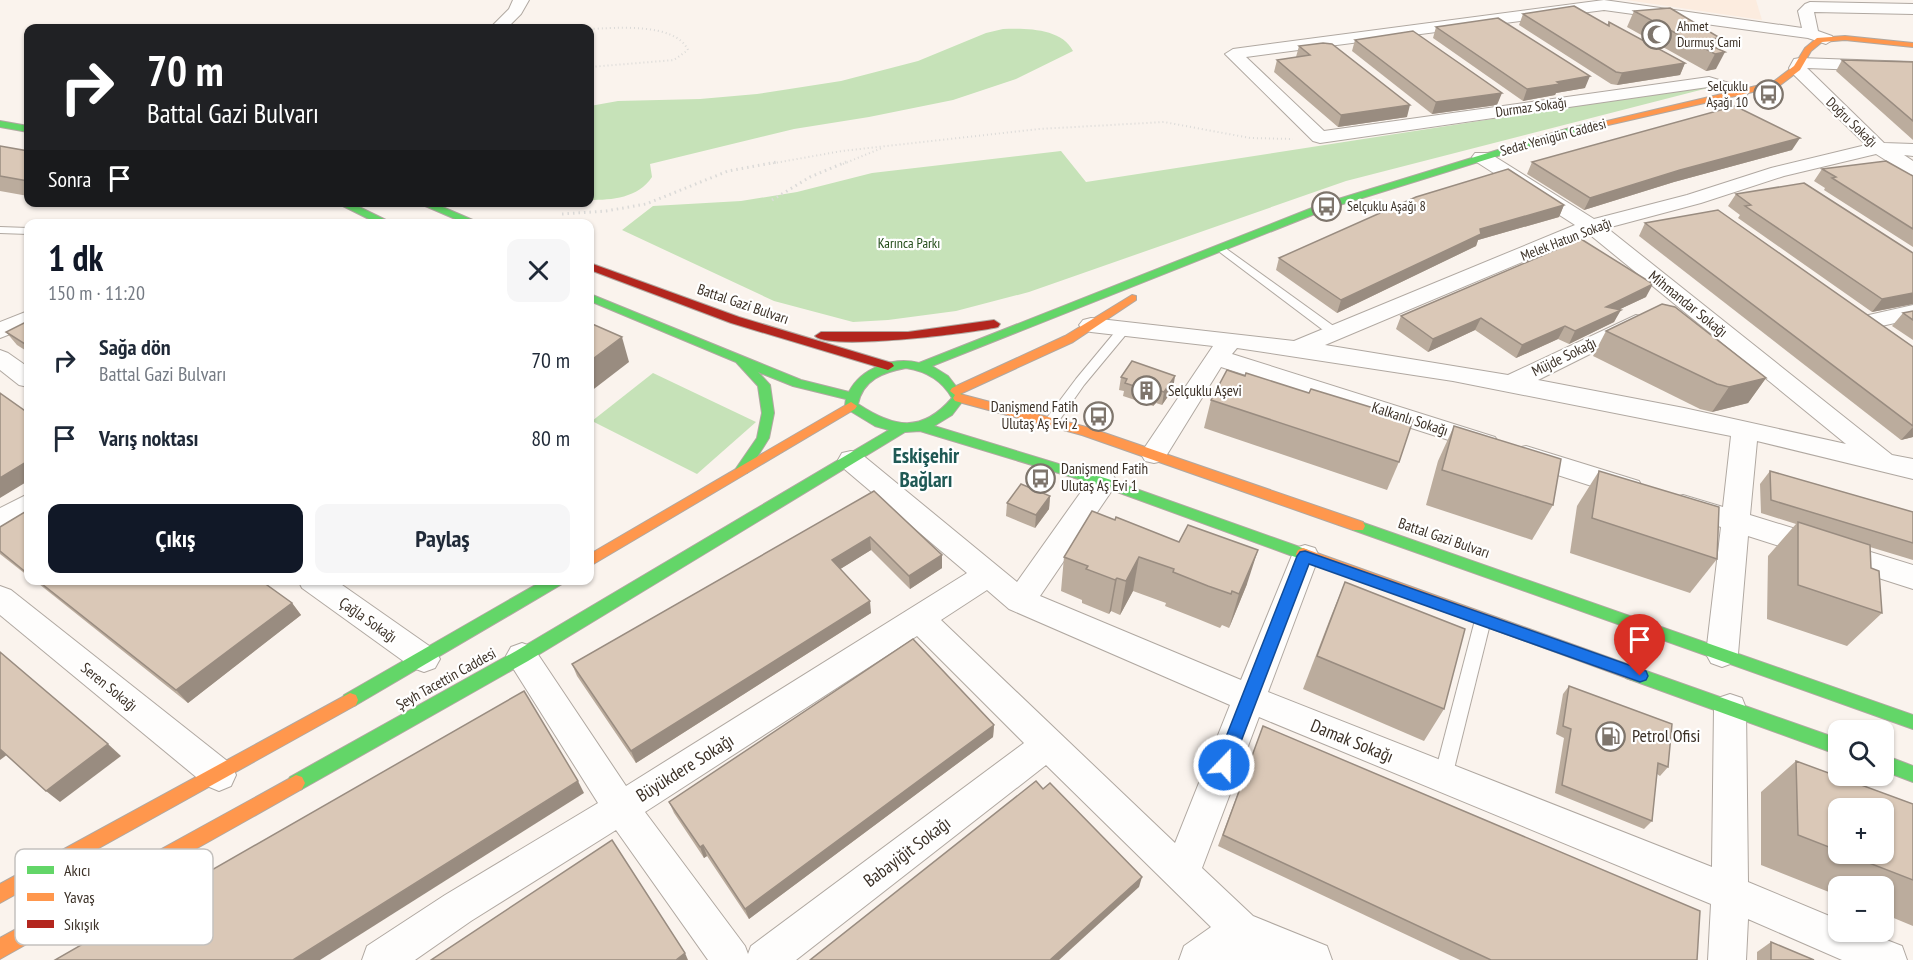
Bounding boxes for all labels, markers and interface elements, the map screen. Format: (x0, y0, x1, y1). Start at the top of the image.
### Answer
place label: Ahmet Durmuş Cami (1677, 17, 1741, 51)
mosque icon: Ahmet Durmuş Cami (1640, 18, 1672, 50)
text: 70 m (147, 43, 224, 98)
icon: right (48, 48, 126, 126)
place label: Selçuklu Aşağı 10 (1706, 77, 1748, 111)
bus stop icon: Selçuklu Aşağı 10 (1753, 78, 1785, 110)
street label: Durmaz Sokağı (1494, 93, 1568, 121)
street label: Doğru Sokağı (1823, 93, 1881, 151)
text: Battal Gazi Bulvarı (147, 96, 319, 130)
street label: Sedat Yenigün Caddesi (1498, 114, 1608, 160)
icon: arrive (103, 162, 136, 195)
text: Sonra (48, 165, 91, 193)
bus stop icon: Selçuklu Aşağı 8 (1310, 190, 1342, 222)
place label: Selçuklu Aşağı 8 (1347, 197, 1426, 215)
street label: Melek Hatun Sokağı (1518, 213, 1614, 265)
text: 1 dk (48, 234, 103, 281)
park label: Karınca Parkı (878, 234, 940, 252)
button: close (507, 239, 570, 302)
street label: Mihmandar Sokağı (1645, 266, 1732, 341)
street label: Battal Gazi Bulvarı (695, 279, 791, 328)
text: 150 m · 11:20 (48, 280, 145, 306)
text: Sağa dön (99, 333, 171, 361)
street label: Müjde Sokağı (1528, 333, 1599, 380)
icon: right (48, 344, 81, 377)
text: 70 m (531, 346, 570, 374)
text: Battal Gazi Bulvarı (99, 361, 226, 387)
building icon: Selçuklu Aşevi (1131, 375, 1163, 407)
place label: Selçuklu Aşevi (1168, 381, 1242, 400)
place label: Danişmend Fatih Ulutaş Aş Evi 2 (991, 397, 1078, 433)
street label: Kalkanlı Sokağı (1369, 397, 1451, 440)
bus stop icon: Danişmend Fatih Ulutaş Aş Evi 2 (1083, 400, 1115, 432)
icon: arrive (48, 422, 81, 455)
text: Varış noktası (99, 424, 199, 452)
text: 80 m (531, 424, 570, 452)
district label: Eskişehir Bağları (893, 442, 960, 493)
place label: Danişmend Fatih Ulutaş Aş Evi 1 (1061, 459, 1148, 495)
bus stop icon: Danişmend Fatih Ulutaş Aş Evi 1 (1024, 462, 1056, 494)
button: Çıkış (48, 504, 303, 573)
button: Paylaş (315, 504, 570, 573)
street label: Battal Gazi Bulvarı (1396, 513, 1492, 562)
street label: Çağla Sokağı (336, 593, 401, 646)
pin (1614, 614, 1665, 676)
icon: arrive (1623, 623, 1656, 656)
street label: Şeyh Tacettin Caddesi (392, 643, 499, 714)
street label: Seren Sokağı (77, 658, 141, 715)
street label: Damak Sokağı (1307, 714, 1397, 768)
fuel station icon: Petrol Ofisi (1595, 720, 1627, 752)
map controls (1828, 720, 1894, 942)
button: search (1828, 720, 1894, 786)
place label: Petrol Ofisi (1632, 724, 1700, 747)
street label: Büyükdere Sokağı (632, 729, 738, 807)
position arrow (1192, 733, 1256, 797)
button: + (1828, 798, 1894, 864)
street label: Babayiğit Sokağı (859, 811, 955, 892)
legend (15, 849, 213, 945)
text: Akıcı (64, 860, 90, 880)
button: − (1828, 876, 1894, 942)
text: Yavaş (64, 887, 95, 907)
text: Sıkışık (64, 914, 100, 934)

